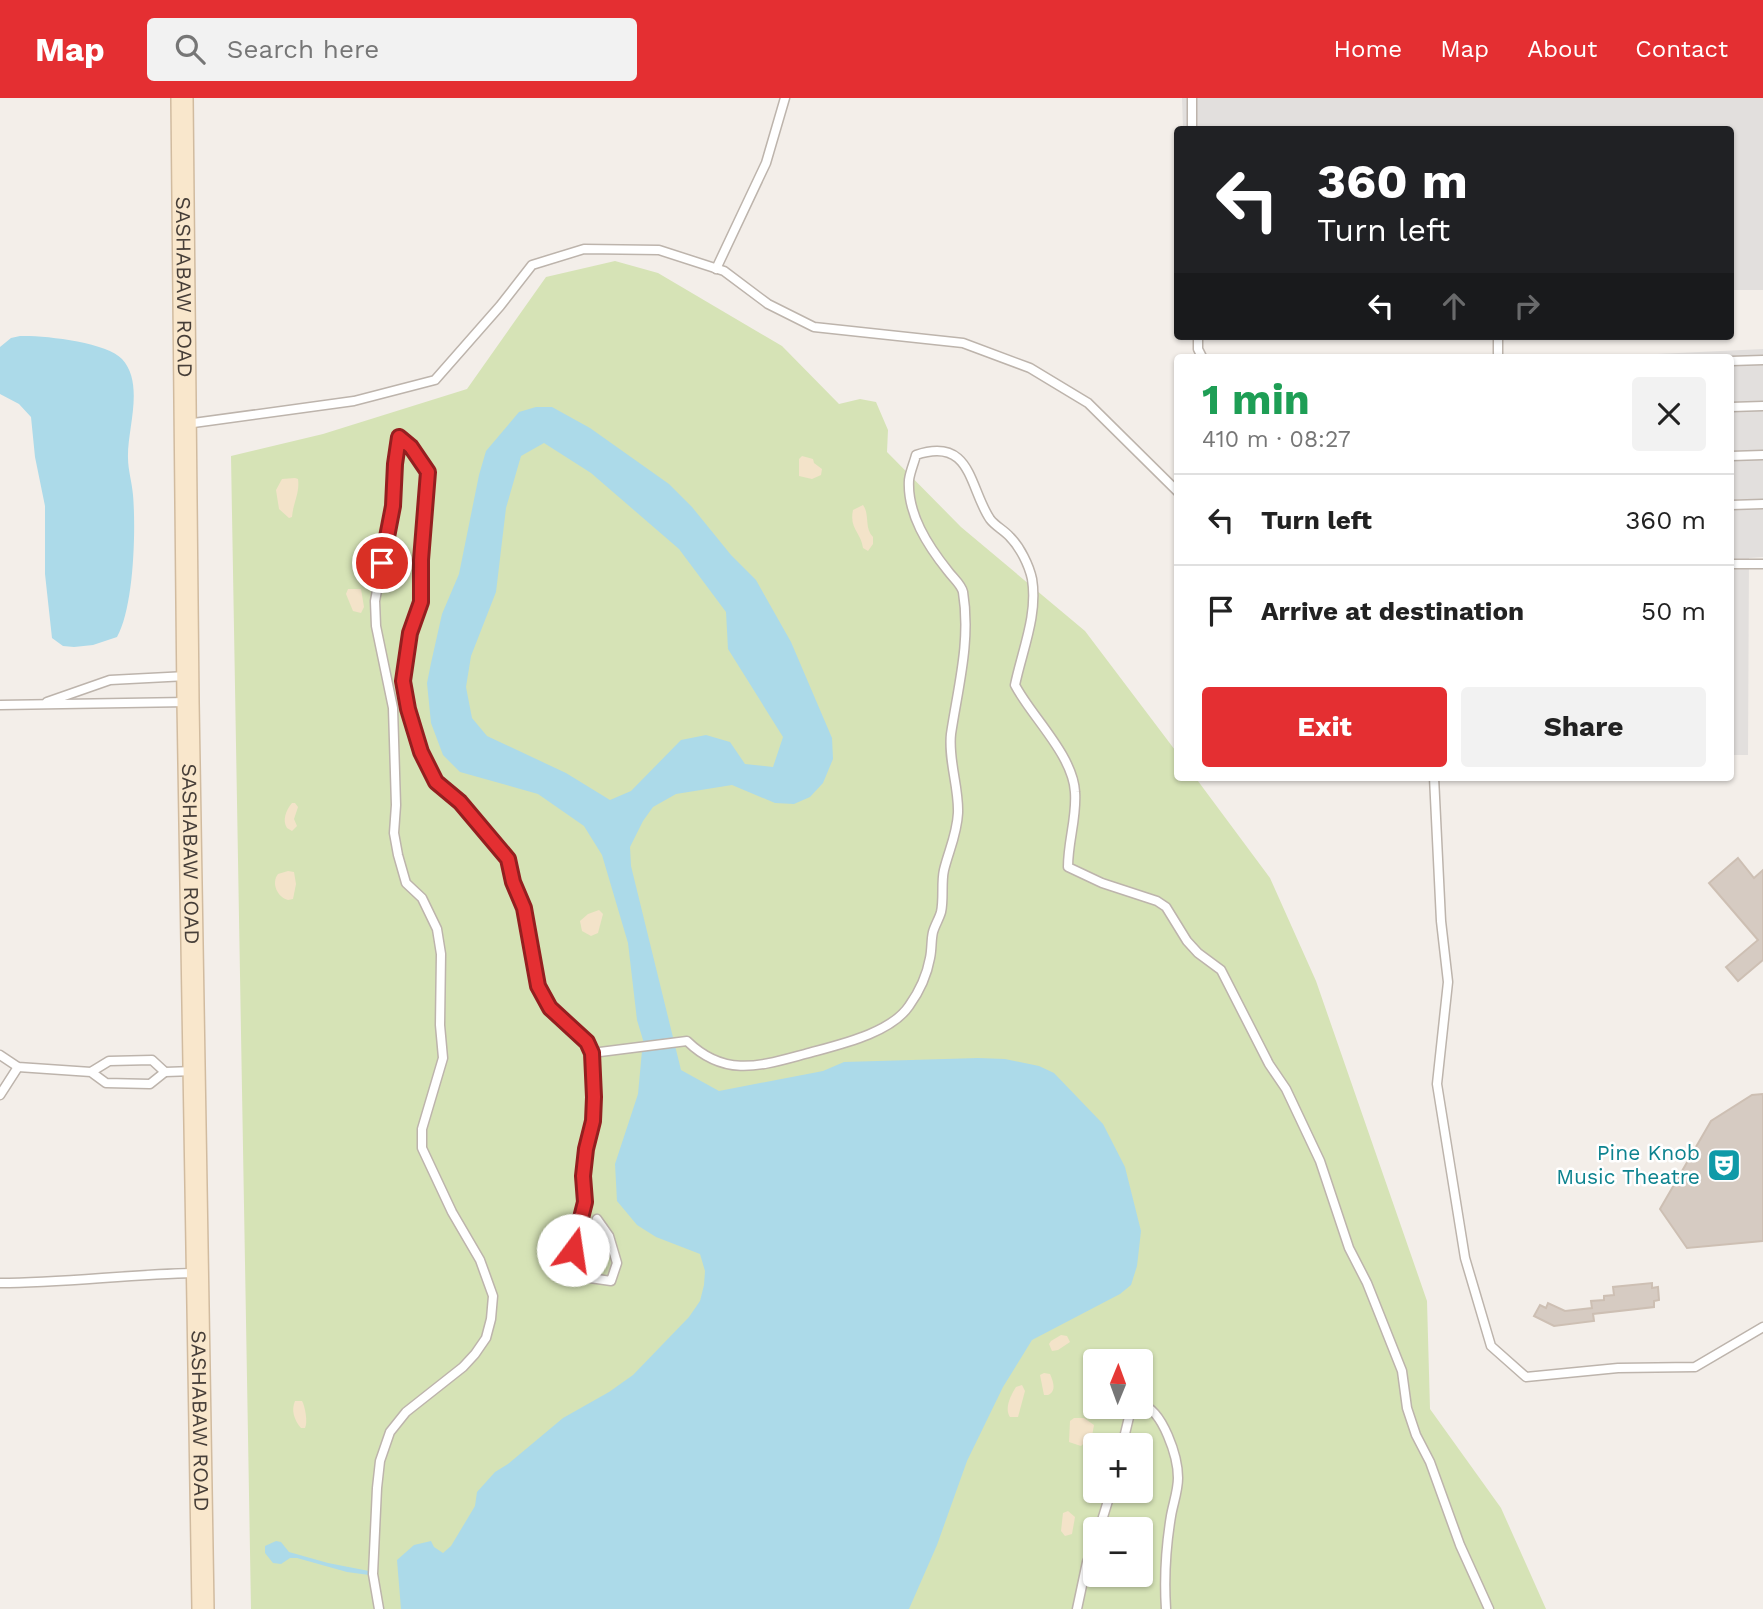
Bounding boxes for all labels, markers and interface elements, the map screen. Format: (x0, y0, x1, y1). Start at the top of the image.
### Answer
search box (147, 18, 637, 81)
text: Map (35, 30, 105, 69)
icon: search (171, 30, 209, 68)
text: Search here (227, 34, 379, 64)
text: Home (1334, 35, 1402, 63)
text: Map (1440, 35, 1489, 63)
text: About (1527, 35, 1597, 63)
text: Contact (1635, 35, 1728, 63)
text: 360 m (1317, 152, 1468, 210)
icon: left (1202, 154, 1293, 245)
street label: SASHABAW ROAD (171, 196, 198, 378)
text: Turn left (1317, 211, 1450, 249)
icon: left (1362, 287, 1400, 325)
icon: ahead (1435, 287, 1473, 325)
icon: right (1508, 287, 1546, 325)
text: 1 min (1202, 375, 1310, 424)
button: close (1632, 377, 1706, 451)
text: 410 m · 08:27 (1202, 426, 1351, 453)
icon: left (1202, 501, 1240, 539)
text: Turn left (1261, 505, 1372, 535)
text: 360 m (1625, 505, 1706, 535)
pin (352, 533, 412, 593)
icon: arrive (363, 544, 401, 582)
icon: arrive (1202, 592, 1240, 630)
text: Arrive at destination (1261, 596, 1524, 626)
text: 50 m (1641, 596, 1706, 626)
button: Exit (1202, 687, 1447, 767)
button: Share (1461, 687, 1706, 767)
street label: SASHABAW ROAD (177, 763, 205, 945)
place label: Pine Knob Music Theatre (1556, 1140, 1700, 1189)
theatre icon: Pine Knob Music Theatre (1705, 1146, 1743, 1184)
position arrow (536, 1213, 610, 1287)
street label: SASHABAW ROAD (186, 1330, 214, 1512)
north arrow (1083, 1349, 1153, 1419)
map controls (1083, 1349, 1153, 1587)
button: + (1083, 1433, 1153, 1503)
button: − (1083, 1517, 1153, 1587)

